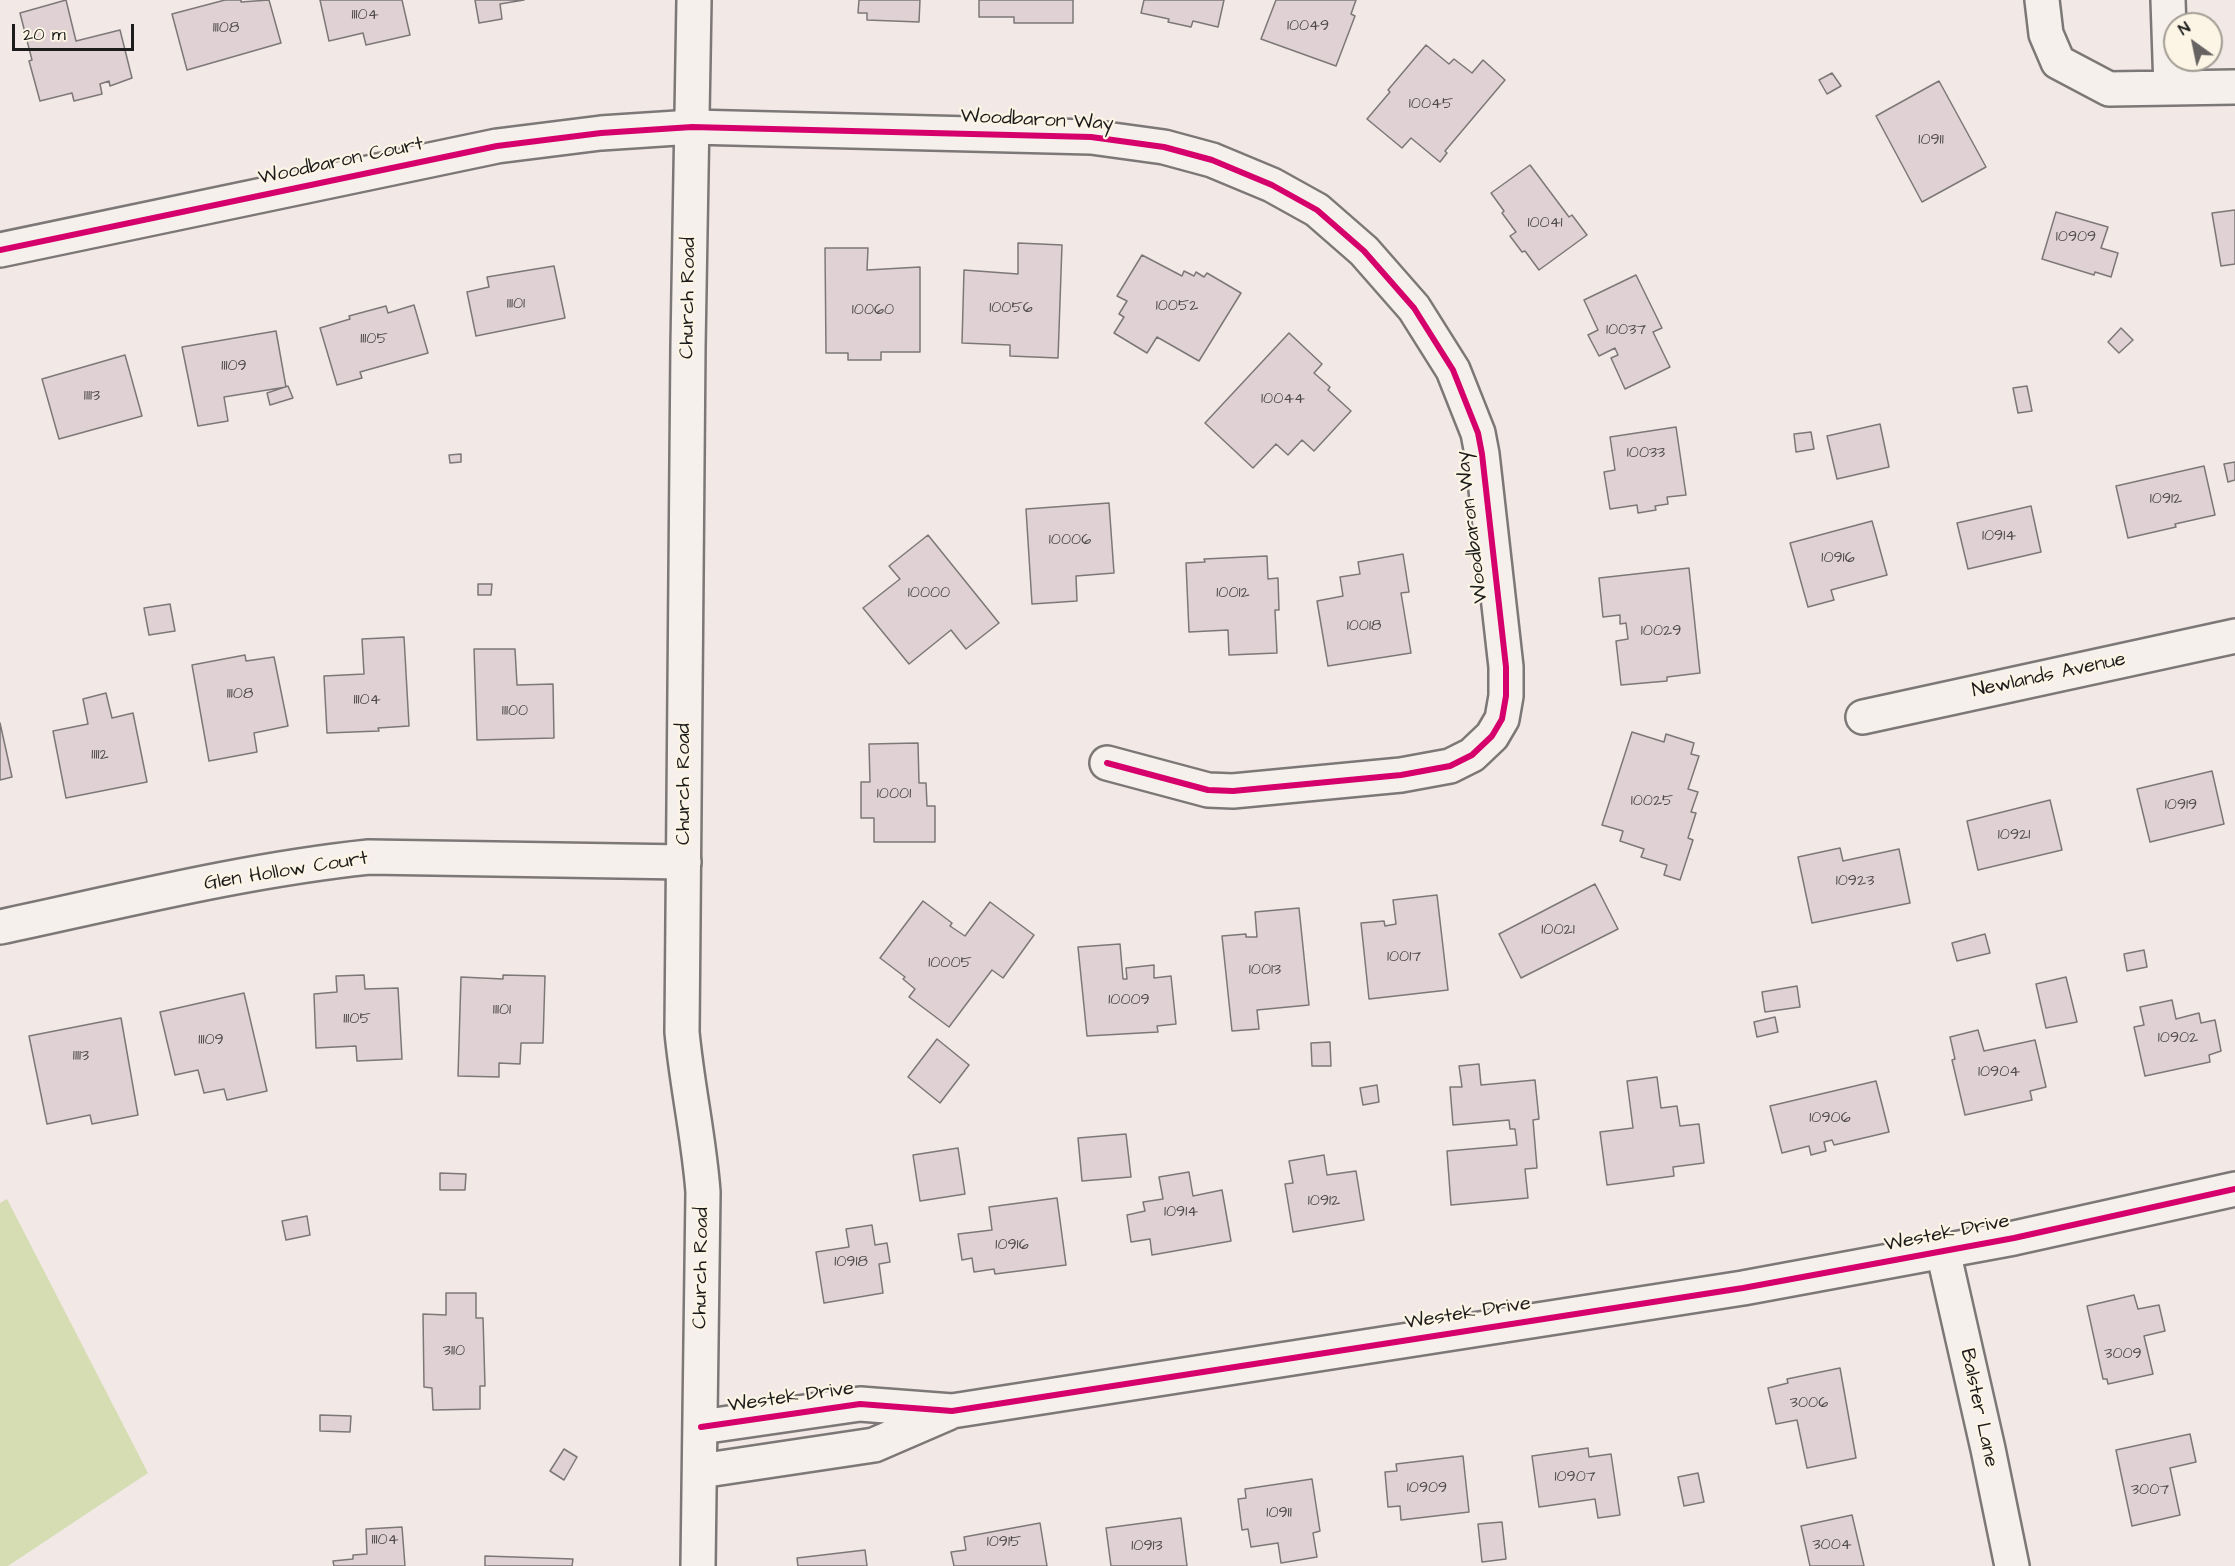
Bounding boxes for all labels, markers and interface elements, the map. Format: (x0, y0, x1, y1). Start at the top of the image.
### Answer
house number: 11104 (351, 6, 379, 26)
scale bar (15, 12, 136, 50)
north arrow (2163, 12, 2223, 72)
house number: 10049 (1287, 17, 1329, 37)
text: N (2174, 17, 2194, 41)
house number: 11108 (213, 19, 239, 39)
text: 20 m (23, 22, 66, 47)
house number: 10045 (1409, 95, 1453, 115)
street label: Woodbaron Way (960, 105, 1114, 137)
house number: 10911 (1918, 131, 1944, 151)
street label: Woodbaron Court (256, 133, 426, 191)
house number: 10041 (1527, 214, 1563, 234)
house number: 10909 (2056, 228, 2096, 248)
street label: Church Road (676, 237, 702, 359)
house number: 11101 (507, 295, 525, 315)
house number: 10052 (1156, 297, 1198, 317)
house number: 10056 (989, 299, 1033, 319)
house number: 10060 (852, 301, 894, 321)
house number: 10037 (1606, 321, 1646, 341)
house number: 11105 (360, 330, 388, 350)
house number: 11109 (221, 357, 247, 377)
house number: 11113 (84, 387, 100, 407)
house number: 10044 (1261, 390, 1305, 410)
house number: 10033 (1627, 444, 1665, 464)
street label: Woodbaron Way (1452, 449, 1494, 605)
house number: 10912 (2150, 490, 2182, 510)
house number: 10914 (1982, 527, 2016, 547)
house number: 10006 (1049, 531, 1091, 551)
house number: 10916 (1821, 549, 1855, 569)
house number: 10000 (908, 584, 950, 604)
house number: 10012 (1216, 584, 1250, 604)
house number: 10018 (1347, 617, 1381, 637)
house number: 10029 (1641, 622, 1681, 642)
street label: Newlands Avenue (1970, 648, 2128, 704)
house number: 11108 (227, 685, 253, 705)
house number: 11104 (353, 691, 381, 711)
house number: 11100 (502, 702, 528, 722)
street label: Church Road (673, 723, 697, 845)
house number: 11112 (91, 746, 109, 766)
house number: 10001 (877, 785, 911, 805)
house number: 10025 (1631, 792, 1673, 812)
house number: 10919 (2165, 796, 2197, 816)
house number: 10921 (1998, 826, 2030, 846)
street label: Glen Hollow Court (202, 847, 370, 897)
house number: 10923 (1836, 872, 1874, 892)
house number: 10021 (1541, 921, 1575, 941)
house number: 10017 (1387, 948, 1421, 968)
house number: 10005 (928, 954, 972, 974)
house number: 10013 (1249, 961, 1281, 981)
house number: 10009 (1108, 991, 1150, 1011)
house number: 11101 (493, 1001, 511, 1021)
house number: 11105 (343, 1010, 371, 1030)
house number: 10902 (2158, 1029, 2198, 1049)
house number: 11109 (198, 1031, 224, 1051)
house number: 11113 (73, 1047, 89, 1067)
house number: 10904 (1978, 1063, 2020, 1083)
house number: 10906 (1809, 1109, 1851, 1129)
house number: 10912 (1308, 1192, 1340, 1212)
house number: 10914 (1164, 1203, 1198, 1223)
street label: Church Road (689, 1207, 715, 1329)
street label: Westek Drive (1882, 1210, 2012, 1258)
house number: 10916 (995, 1236, 1029, 1256)
house number: 10918 (834, 1253, 868, 1273)
street label: Westek Drive (1403, 1292, 1533, 1336)
house number: 3110 (443, 1342, 465, 1362)
house number: 3009 (2104, 1345, 2142, 1365)
street label: Balster Lane (1954, 1347, 2002, 1469)
street label: Westek Drive (726, 1377, 856, 1419)
house number: 3006 (1790, 1394, 1828, 1414)
house number: 10907 (1554, 1468, 1596, 1488)
house number: 10909 (1407, 1479, 1447, 1499)
house number: 3007 (2131, 1481, 2169, 1501)
house number: 10911 (1266, 1504, 1292, 1524)
house number: 11104 (371, 1531, 399, 1551)
house number: 10915 (987, 1533, 1021, 1553)
house number: 3004 (1812, 1536, 1852, 1556)
house number: 10913 (1131, 1537, 1163, 1557)

